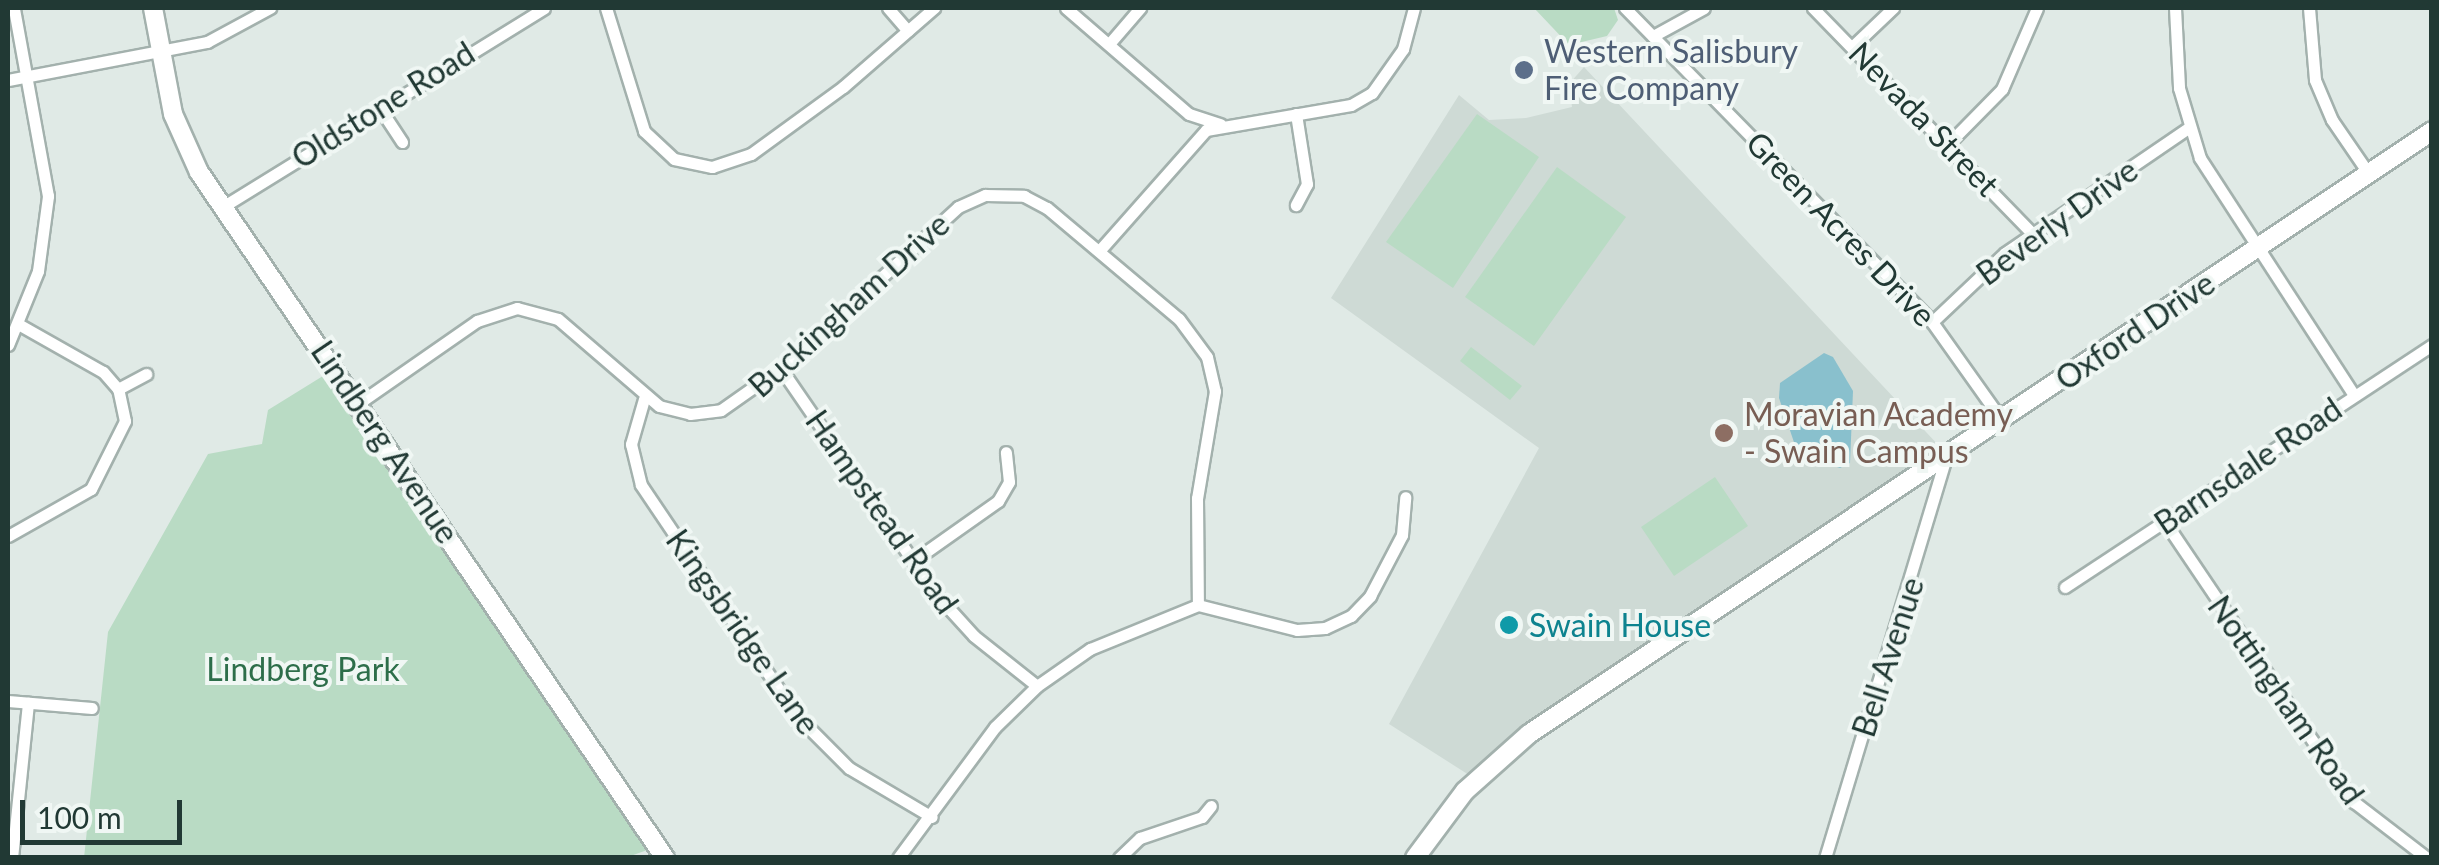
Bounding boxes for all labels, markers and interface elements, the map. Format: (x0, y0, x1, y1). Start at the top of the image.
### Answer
place label: Western Salisbury Fire Company (1544, 33, 1798, 108)
street label: Oldstone Road (285, 34, 481, 176)
street label: Nevada Street (1841, 34, 2007, 204)
marker: Western Salisbury Fire Company (1513, 59, 1535, 81)
street label: Green Acres Drive (1738, 123, 1944, 335)
street label: Beverly Drive (1969, 151, 2145, 293)
street label: Buckingham Drive (741, 205, 957, 405)
street label: Oxford Drive (2048, 264, 2222, 398)
street label: Lindberg Avenue (303, 333, 467, 551)
street label: Barnsdale Road (2147, 389, 2349, 543)
place label: Moravian Academy - Swain Campus (1744, 396, 2014, 471)
street label: Hampstead Road (798, 403, 966, 621)
marker: Moravian Academy - Swain Campus (1713, 422, 1735, 444)
street label: Kingsbridge Lane (658, 522, 828, 742)
street label: Bell Avenue (1844, 572, 1932, 742)
street label: Nottingham Road (2200, 589, 2372, 811)
place label: Swain House (1529, 606, 1711, 644)
marker: Swain House (1498, 614, 1520, 636)
park label: Lindberg Park (206, 650, 400, 688)
scale bar (25, 780, 188, 842)
text: 100 m (37, 799, 122, 835)

